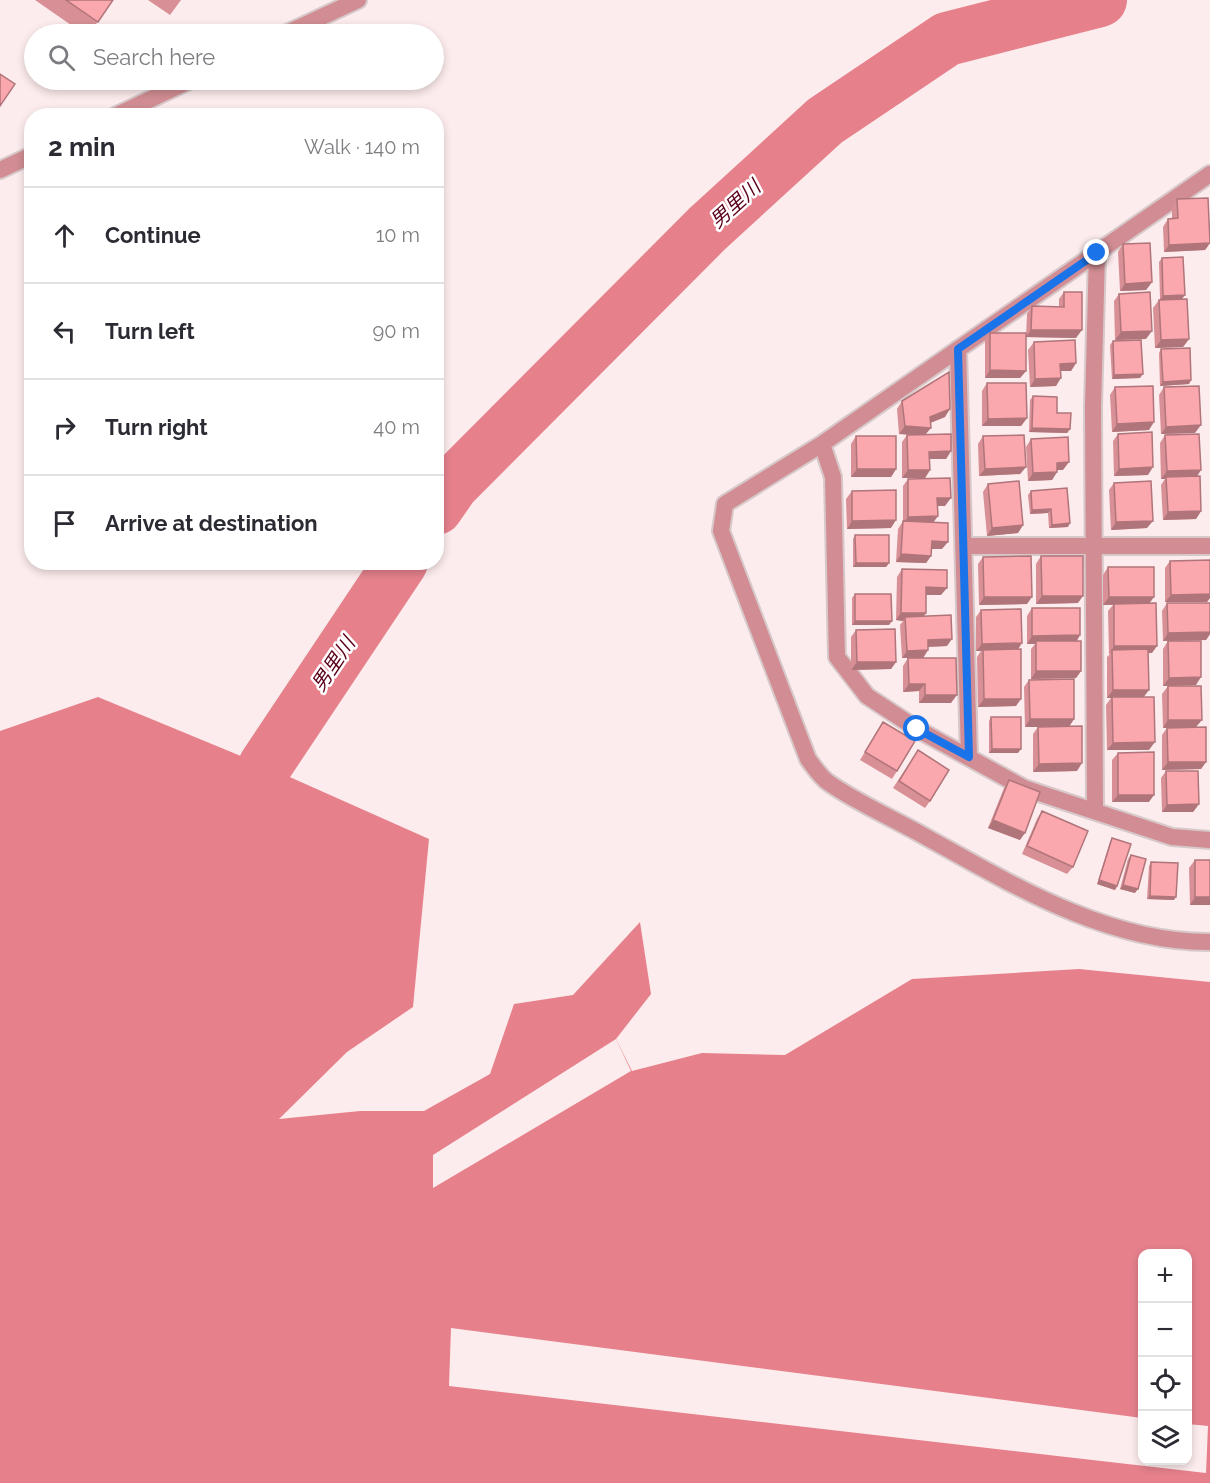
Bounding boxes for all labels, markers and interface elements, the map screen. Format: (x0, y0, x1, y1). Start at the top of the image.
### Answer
search box (24, 24, 444, 90)
icon: search (45, 41, 78, 74)
text: Search here (93, 44, 215, 70)
text: 2 min (48, 132, 115, 162)
text: Walk · 140 m (304, 135, 420, 159)
water label: 男里川 (705, 174, 767, 233)
icon: ahead (48, 219, 81, 252)
text: Continue (105, 222, 201, 248)
text: 10 m (376, 223, 420, 247)
route end (1083, 239, 1109, 265)
icon: left (48, 315, 81, 348)
text: Turn left (105, 318, 195, 344)
text: 90 m (373, 319, 420, 343)
icon: right (48, 411, 81, 444)
text: Turn right (105, 414, 208, 440)
text: 40 m (373, 415, 420, 439)
icon: arrive (48, 507, 81, 540)
text: Arrive at destination (105, 510, 318, 536)
water label: 男里川 (306, 631, 361, 696)
route start (903, 715, 929, 741)
map controls (1138, 1249, 1192, 1465)
button: + (1138, 1249, 1192, 1303)
button: − (1138, 1303, 1192, 1357)
button: locate (1138, 1357, 1192, 1411)
button: layers (1138, 1411, 1192, 1465)

